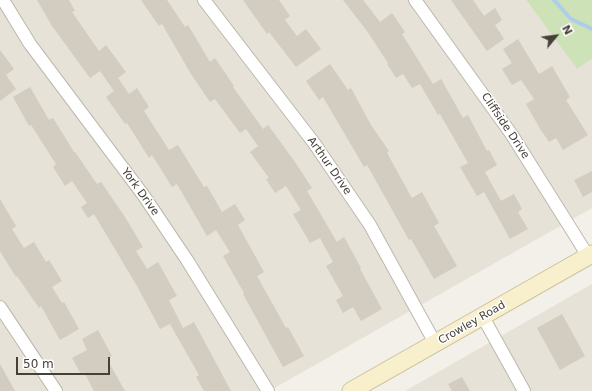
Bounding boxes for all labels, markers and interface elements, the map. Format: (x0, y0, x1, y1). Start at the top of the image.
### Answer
north arrow (536, 16, 576, 56)
text: N (559, 23, 575, 37)
street label: Cliffside Drive (478, 91, 532, 161)
street label: Arthur Drive (304, 135, 354, 197)
street label: York Drive (118, 166, 162, 218)
street label: Crowley Road (436, 299, 508, 347)
scale bar (18, 349, 112, 375)
text: 50 m (23, 357, 54, 371)

